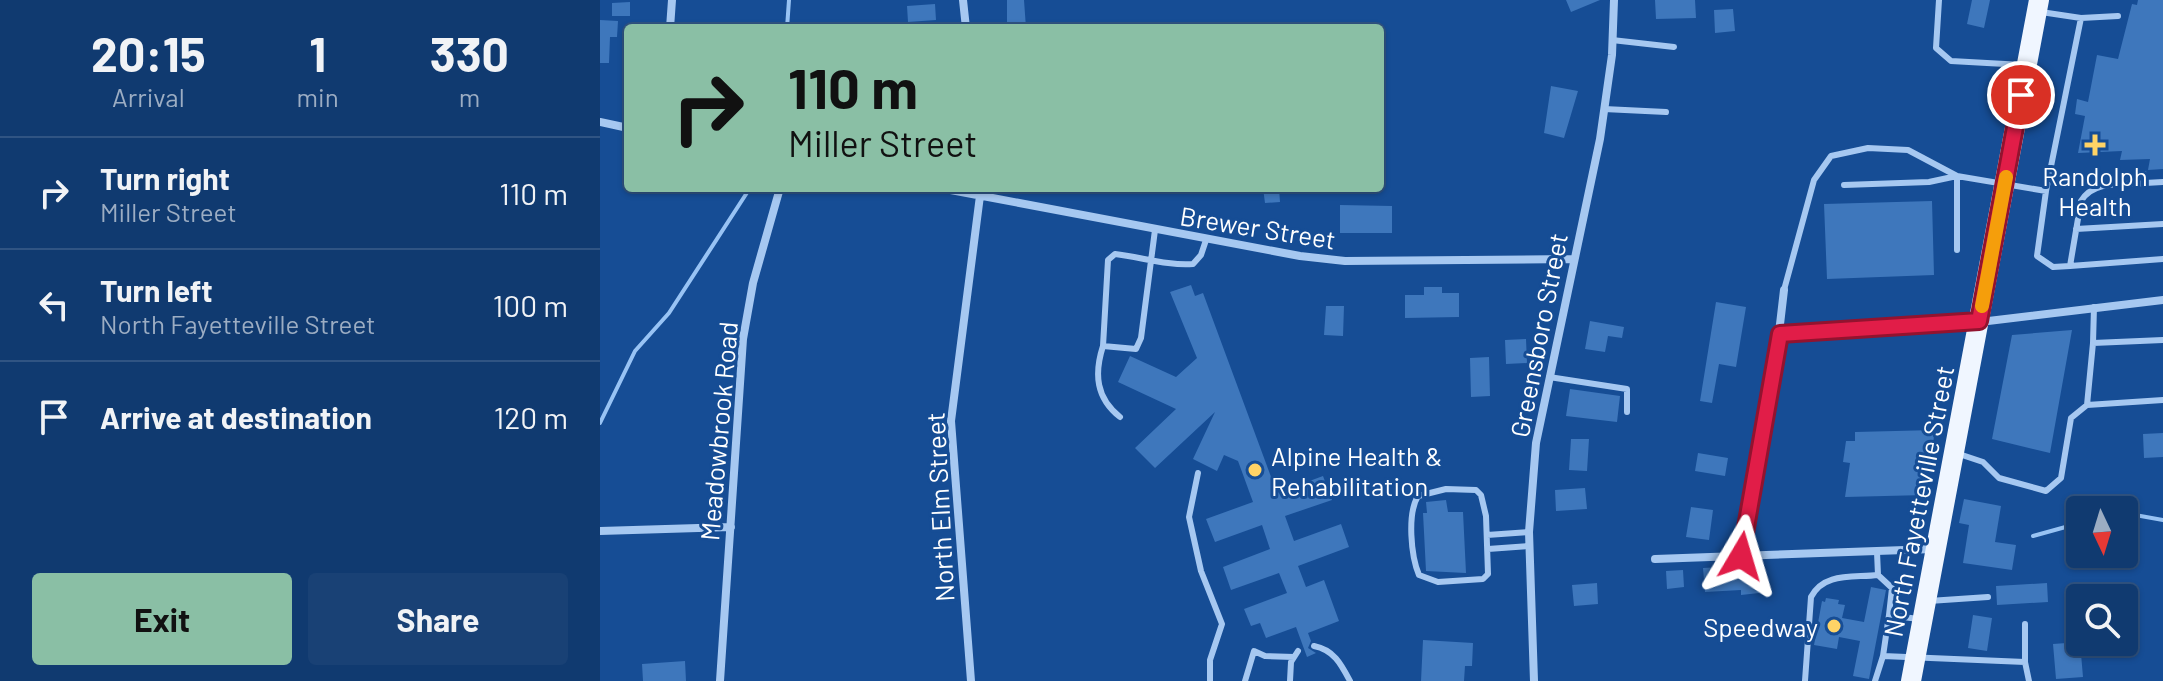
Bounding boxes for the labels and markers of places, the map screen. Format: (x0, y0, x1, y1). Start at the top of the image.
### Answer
pin (1987, 61, 2055, 129)
marker: Randolph Health (2084, 134, 2106, 156)
place label: Randolph Health (2042, 160, 2148, 221)
place label: Alpine Health & Rehabilitation (1271, 440, 1442, 501)
marker: Alpine Health & Rehabilitation (1246, 461, 1264, 479)
place label: Speedway (1703, 611, 1818, 642)
marker: Speedway (1825, 617, 1843, 635)

